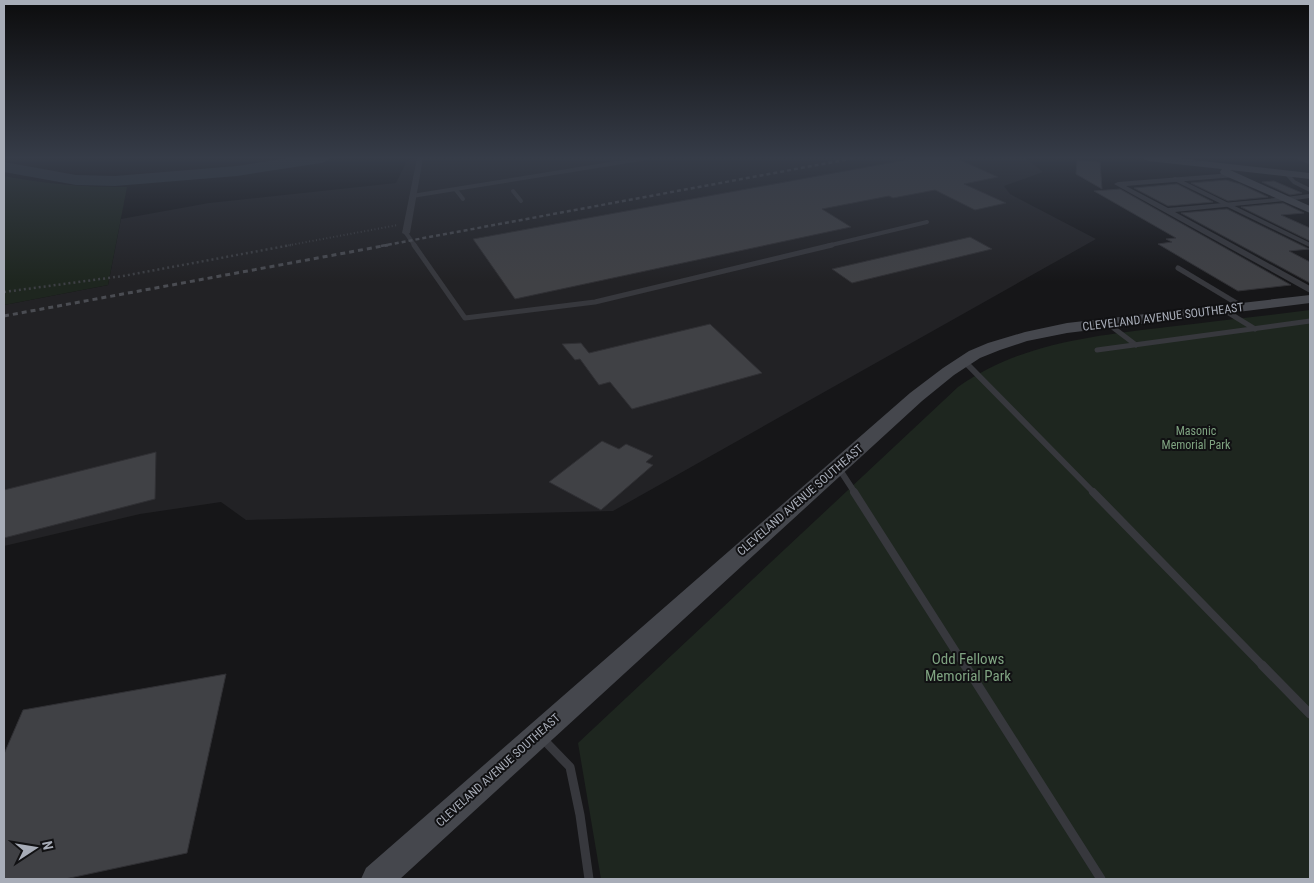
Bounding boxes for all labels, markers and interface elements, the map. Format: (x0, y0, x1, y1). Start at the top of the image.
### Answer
street label: CLEVELAND AVENUE SOUTHEAST (1082, 300, 1244, 334)
park label: Masonic Memorial Park (1162, 424, 1231, 452)
street label: CLEVELAND AVENUE SOUTHEAST (734, 442, 866, 558)
park label: Odd Fellows Memorial Park (925, 650, 1011, 685)
street label: CLEVELAND AVENUE SOUTHEAST (433, 711, 563, 829)
north arrow (10, 823, 60, 873)
text: N (39, 839, 56, 851)

